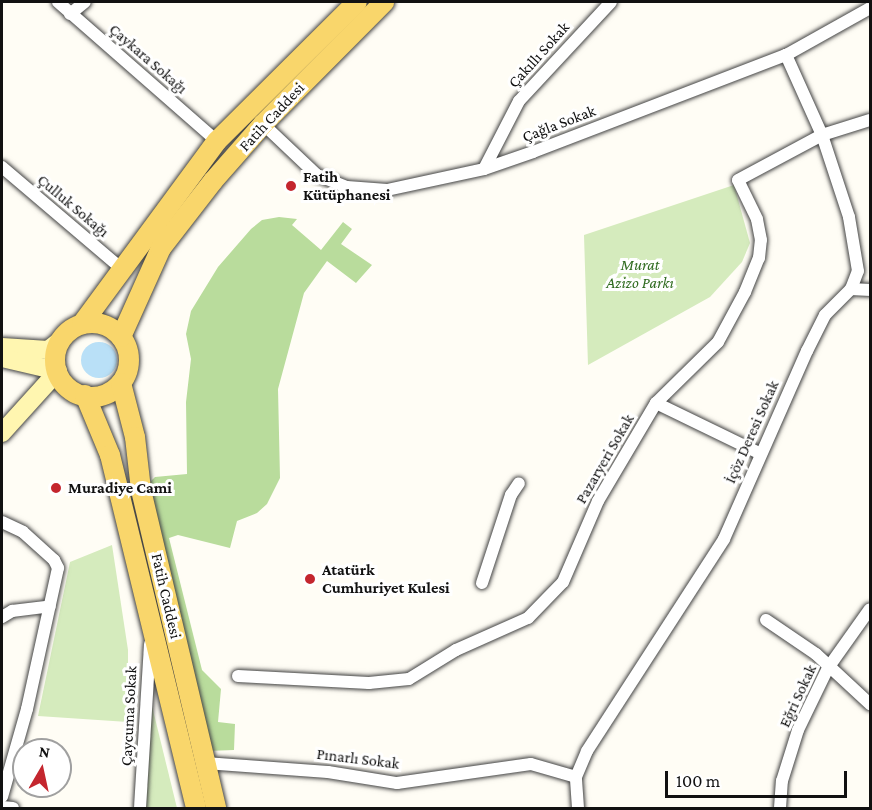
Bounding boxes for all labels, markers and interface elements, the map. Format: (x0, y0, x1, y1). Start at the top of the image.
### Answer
street label: Çakıllı Sokak (504, 18, 574, 92)
street label: Çaykara Sokağı (105, 20, 191, 98)
street label: Fatih Caddesi (235, 79, 309, 155)
street label: Çağla Sokak (520, 101, 598, 147)
place label: Fatih Kütüphanesi (303, 167, 390, 205)
street label: Çulluk Sokağı (33, 170, 113, 242)
marker: Fatih Kütüphanesi (284, 179, 298, 193)
park label: Murat Azizo Parkı (606, 255, 674, 293)
street label: İçöz Deresi Sokak (721, 378, 783, 486)
street label: Pazaryeri Sokak (572, 411, 638, 507)
place label: Muradiye Cami (68, 478, 172, 498)
marker: Muradiye Cami (49, 481, 63, 495)
street label: Fatih Caddesi (147, 551, 185, 641)
place label: Atatürk Cumhuriyet Kulesi (322, 560, 450, 598)
marker: Atatürk Cumhuriyet Kulesi (303, 572, 317, 586)
street label: Eğri Sokak (775, 662, 821, 730)
street label: Çaycuma Sokak (117, 665, 141, 767)
north arrow (12, 738, 72, 798)
text: N (38, 742, 51, 761)
street label: Pınarlı Sokak (316, 744, 400, 774)
scale bar (668, 759, 850, 797)
text: 100 m (676, 771, 720, 791)

